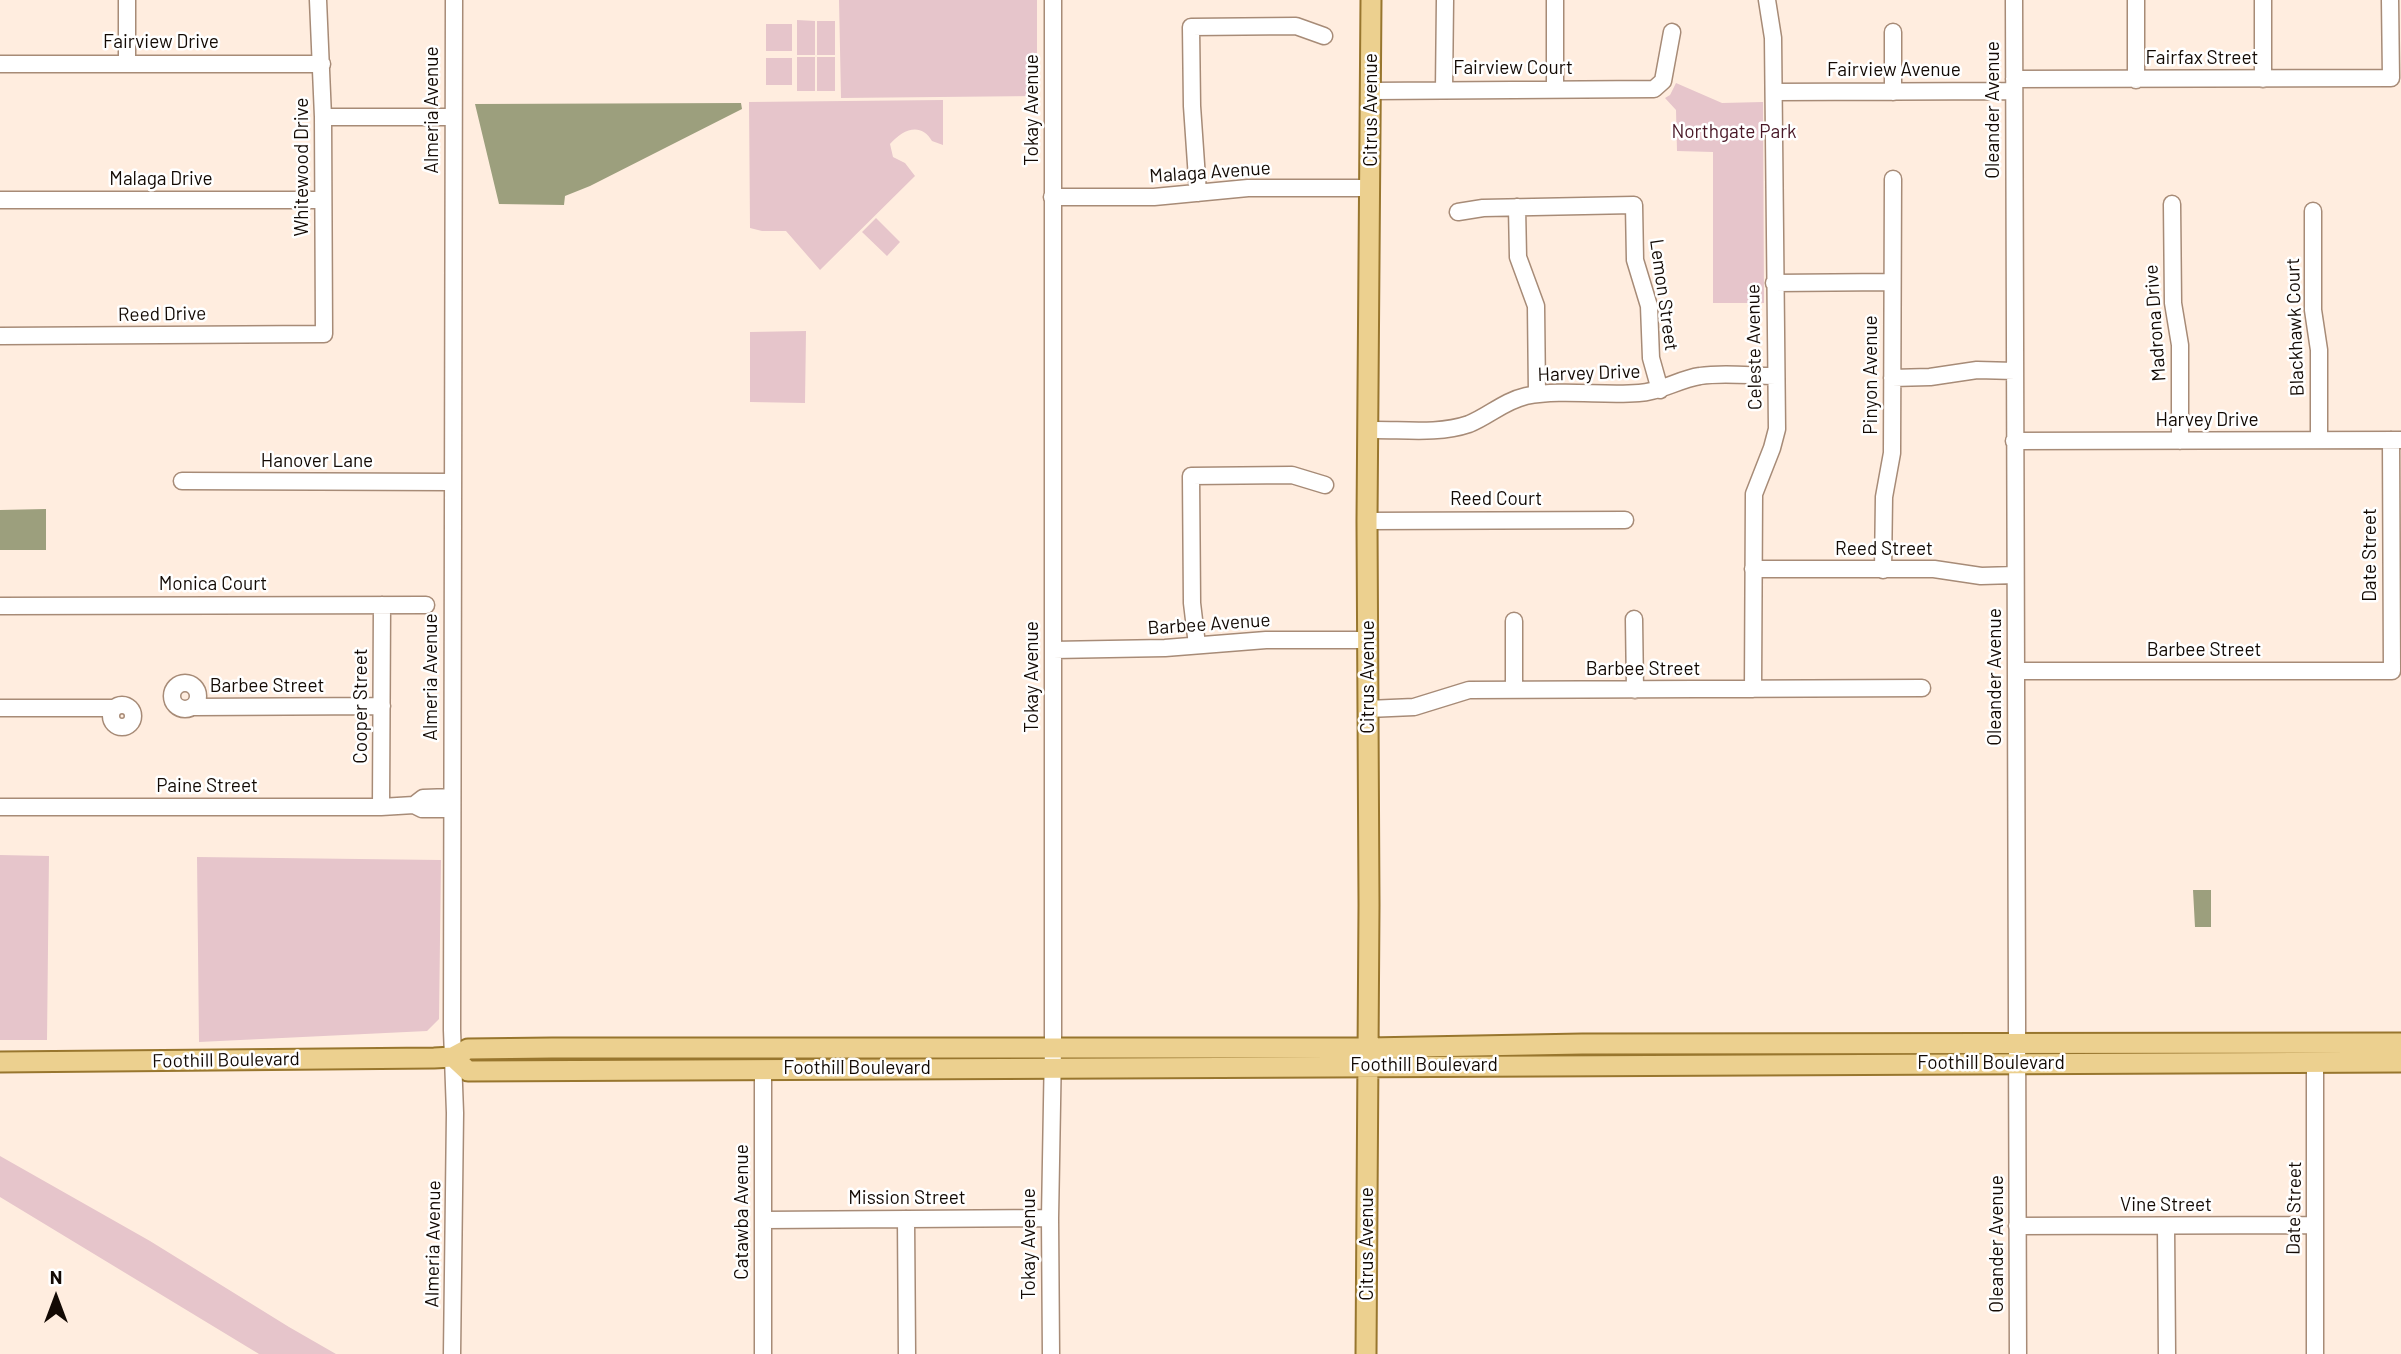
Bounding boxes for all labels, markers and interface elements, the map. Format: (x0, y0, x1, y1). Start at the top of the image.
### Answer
street label: Fairview Drive (103, 31, 219, 53)
street label: Oleander Avenue (1982, 41, 2004, 179)
street label: Almeria Avenue (421, 46, 443, 174)
street label: Fairfax Street (2146, 47, 2258, 69)
street label: Citrus Avenue (1360, 53, 1382, 167)
street label: Tokay Avenue (1021, 54, 1043, 166)
street label: Fairview Court (1453, 57, 1573, 79)
street label: Fairview Avenue (1827, 59, 1961, 81)
street label: Whitewood Drive (291, 98, 313, 236)
park label: Northgate Park (1671, 121, 1797, 143)
street label: Malaga Avenue (1149, 156, 1271, 188)
street label: Malaga Drive (109, 168, 213, 190)
street label: Lemon Street (1645, 238, 1683, 352)
street label: Blackhawk Court (2281, 257, 2309, 397)
street label: Madrona Drive (2140, 264, 2170, 382)
street label: Celeste Avenue (1742, 284, 1766, 410)
street label: Reed Drive (118, 302, 206, 326)
street label: Pinyon Avenue (1860, 315, 1882, 435)
street label: Harvey Drive (1537, 360, 1641, 386)
street label: Harvey Drive (2155, 409, 2259, 431)
street label: Hanover Lane (261, 450, 373, 472)
street label: Reed Court (1450, 488, 1542, 510)
street label: Date Street (2359, 508, 2381, 602)
street label: Reed Street (1835, 538, 1933, 560)
street label: Monica Court (159, 573, 267, 595)
street label: Barbee Avenue (1147, 608, 1271, 640)
street label: Oleander Avenue (1984, 608, 2006, 746)
street label: Almeria Avenue (420, 613, 442, 741)
street label: Citrus Avenue (1357, 620, 1379, 734)
street label: Tokay Avenue (1021, 621, 1043, 733)
street label: Barbee Street (2147, 639, 2261, 661)
street label: Cooper Street (350, 648, 372, 764)
street label: Barbee Street (1586, 658, 1700, 680)
street label: Barbee Street (210, 675, 324, 697)
street label: Paine Street (156, 775, 258, 797)
street label: Foothill Boulevard (152, 1047, 300, 1073)
street label: Foothill Boulevard (1917, 1052, 2065, 1074)
street label: Foothill Boulevard (1350, 1054, 1498, 1076)
street label: Foothill Boulevard (783, 1057, 931, 1079)
street label: Catawba Avenue (731, 1144, 753, 1280)
street label: Date Street (2282, 1161, 2306, 1255)
street label: Oleander Avenue (1986, 1175, 2008, 1313)
street label: Almeria Avenue (420, 1180, 446, 1308)
street label: Mission Street (848, 1187, 966, 1209)
street label: Citrus Avenue (1356, 1187, 1378, 1301)
street label: Tokay Avenue (1018, 1188, 1040, 1300)
street label: Vine Street (2120, 1194, 2212, 1216)
north arrow (21, 1263, 91, 1333)
text: N (50, 1265, 62, 1288)

